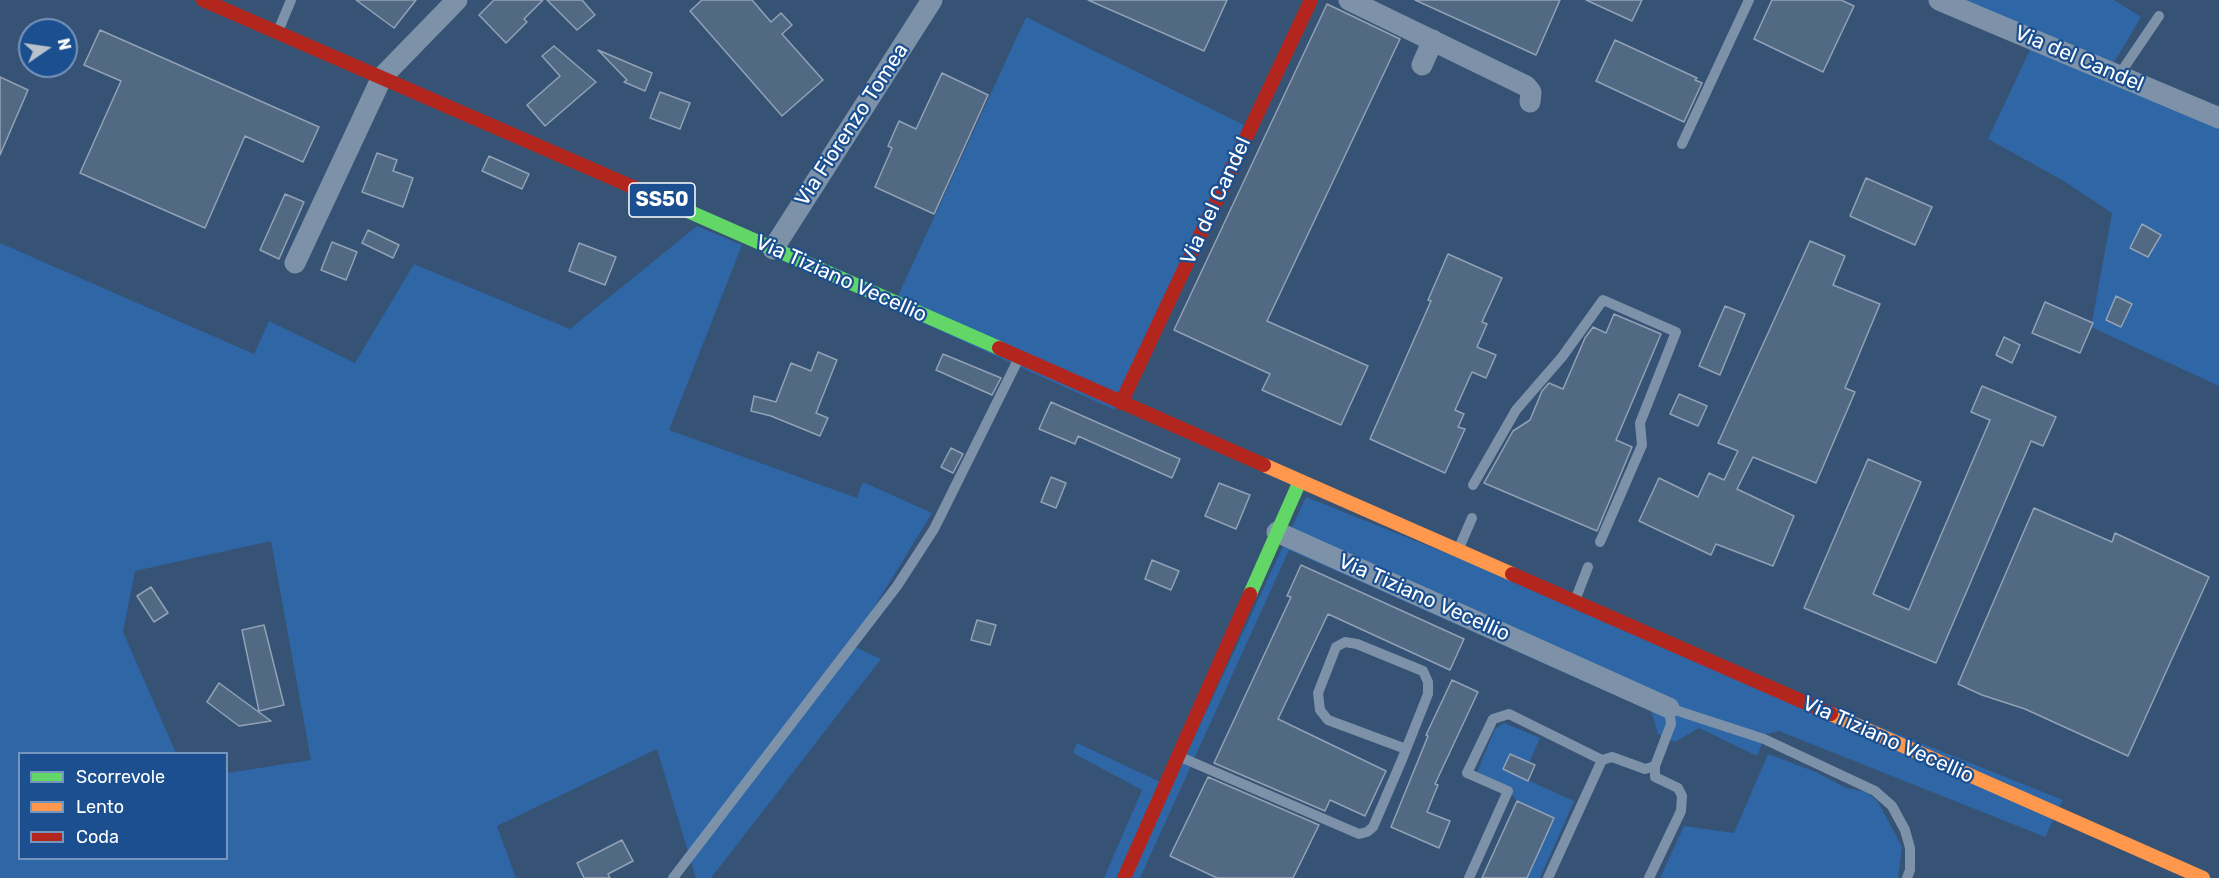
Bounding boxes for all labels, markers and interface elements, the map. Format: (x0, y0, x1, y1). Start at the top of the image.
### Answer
north arrow (18, 18, 78, 78)
street label: Via del Candel (2011, 21, 2147, 97)
text: N (54, 37, 75, 52)
street label: Via Fiorenzo Tomea (790, 39, 914, 211)
street label: Via del Candel (1175, 133, 1257, 269)
road number: SS50 (629, 183, 695, 217)
street label: Via Tiziano Vecellio (751, 230, 931, 328)
street label: Via Tiziano Vecellio (1334, 549, 1514, 647)
street label: Via Tiziano Vecellio (1798, 691, 1978, 789)
legend (18, 752, 228, 860)
text: Scorrevole (76, 766, 165, 788)
text: Lento (76, 796, 124, 818)
text: Coda (76, 826, 119, 848)

